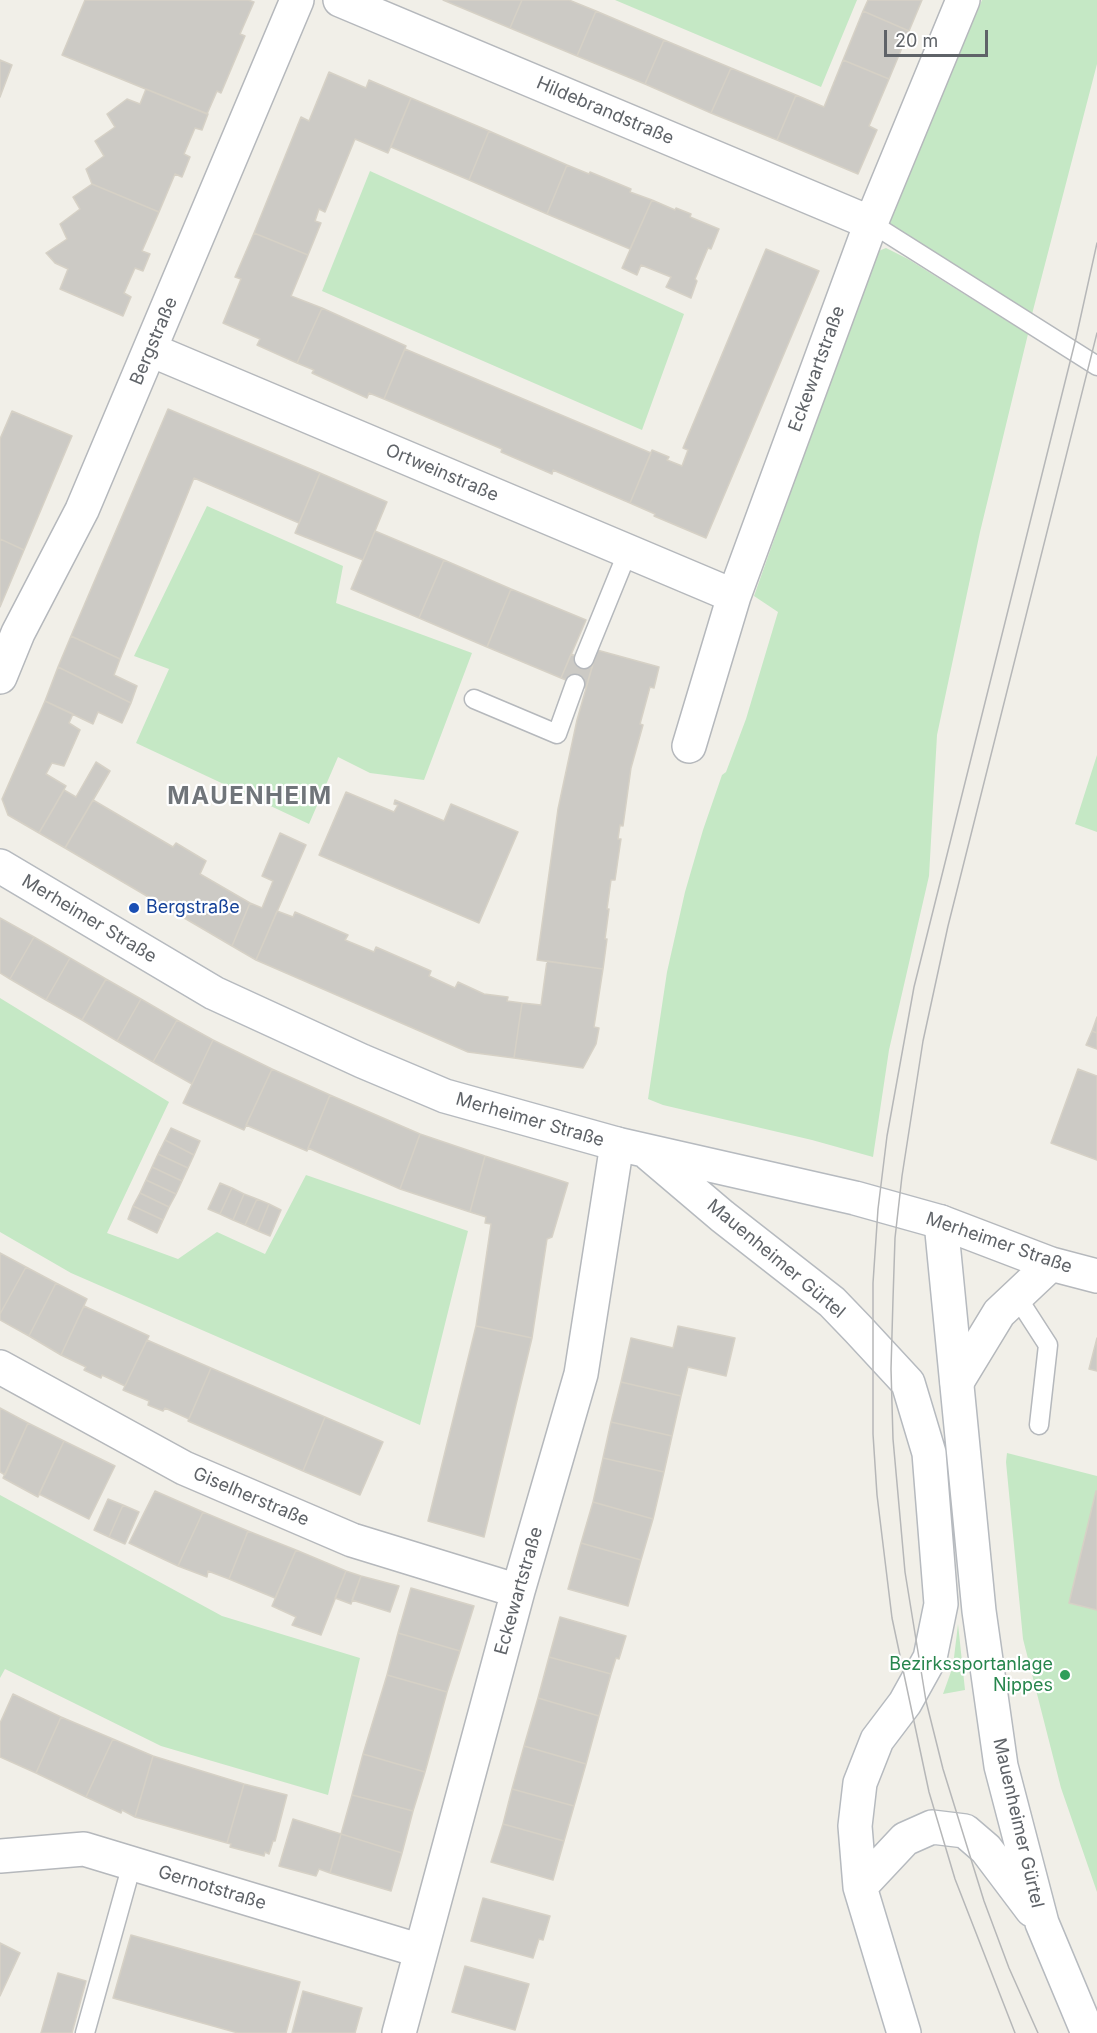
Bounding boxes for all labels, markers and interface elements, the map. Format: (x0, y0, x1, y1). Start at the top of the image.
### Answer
scale bar (887, 18, 990, 56)
text: 20 m (895, 30, 938, 51)
street label: Hildebrandstraße (533, 72, 677, 150)
street label: Bergstraße (126, 294, 182, 388)
street label: Eckewartstraße (784, 303, 850, 435)
street label: Ortweinstraße (382, 439, 502, 507)
district label: MAUENHEIM (167, 783, 333, 811)
street label: Merheimer Straße (18, 870, 160, 968)
place label: Bergstraße (146, 897, 240, 919)
marker: Bergstraße (127, 901, 141, 915)
street label: Merheimer Straße (453, 1088, 607, 1152)
street label: Mauenheimer Gürtel (703, 1195, 849, 1323)
street label: Merheimer Straße (923, 1208, 1075, 1278)
street label: Giselherstraße (190, 1463, 312, 1531)
street label: Eckewartstraße (490, 1524, 548, 1658)
place label: Bezirkssportanlage Nippes (889, 1654, 1053, 1696)
marker: Bezirkssportanlage Nippes (1058, 1668, 1072, 1682)
street label: Mauenheimer Gürtel (988, 1736, 1048, 1910)
street label: Gernotstraße (155, 1861, 269, 1915)

